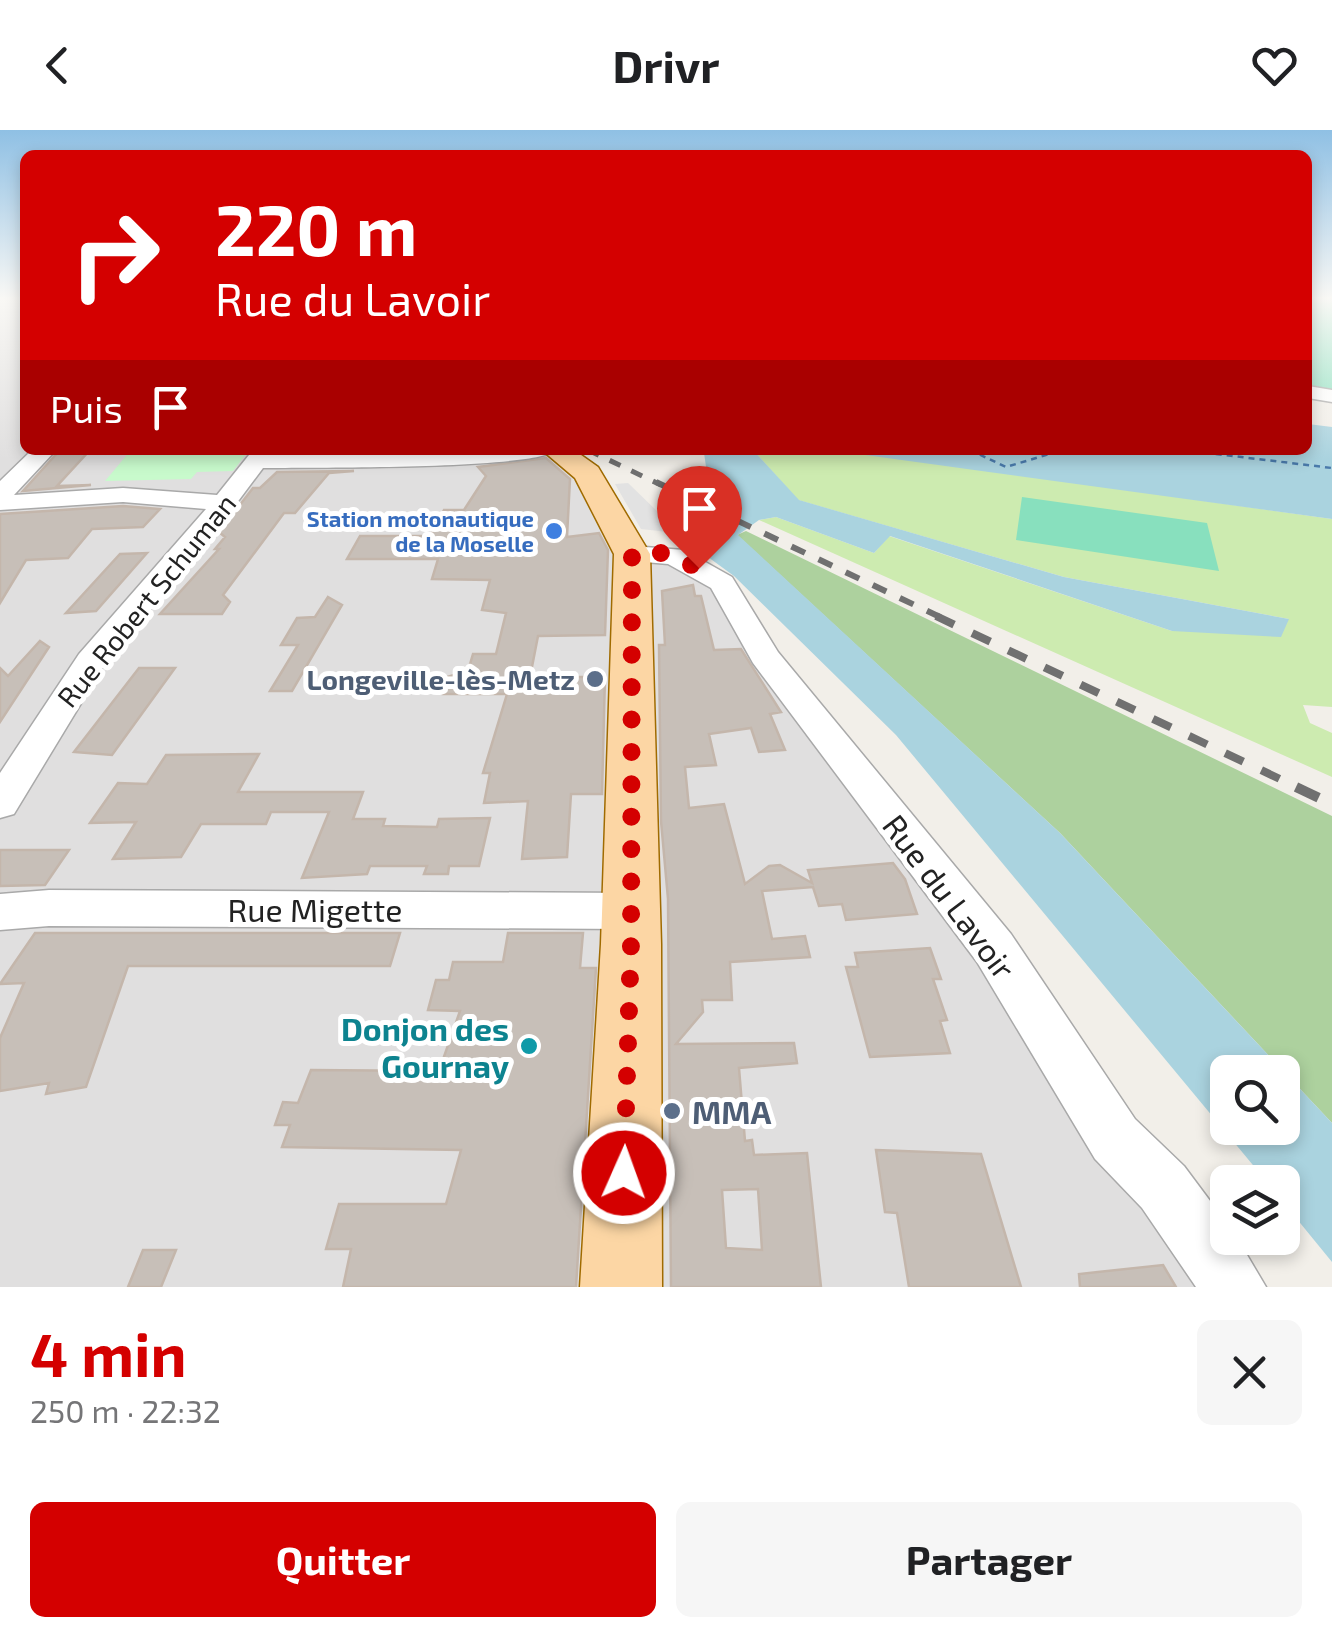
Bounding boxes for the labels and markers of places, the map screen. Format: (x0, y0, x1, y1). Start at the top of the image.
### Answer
pin (657, 466, 742, 569)
place label: Station motonautique de la Moselle (307, 505, 534, 556)
marker: Station motonautique de la Moselle (543, 520, 565, 542)
place label: Longeville-lès-Metz (307, 662, 575, 696)
marker: Longeville-lès-Metz (584, 668, 606, 690)
place label: Donjon des Gournay (341, 1009, 509, 1085)
marker: Donjon des Gournay (518, 1035, 540, 1057)
place label: MMA (692, 1092, 772, 1130)
marker: MMA (661, 1100, 683, 1122)

